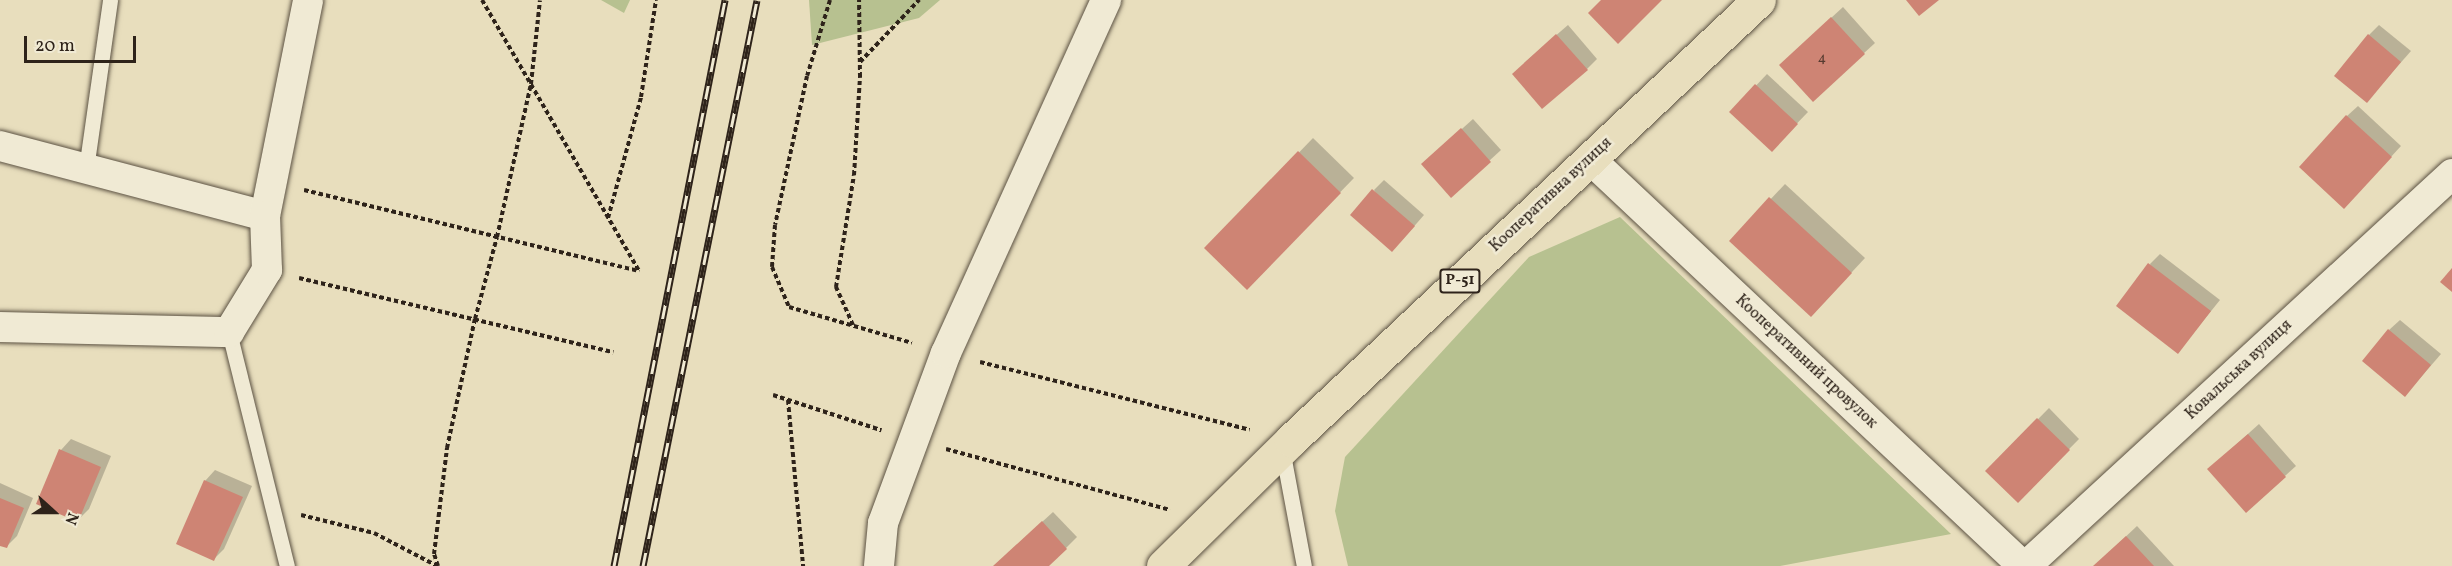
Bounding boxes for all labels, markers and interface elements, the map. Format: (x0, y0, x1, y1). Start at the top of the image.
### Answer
scale bar (27, 24, 140, 62)
text: 20 m (35, 34, 75, 59)
house number: 4 (1818, 51, 1826, 67)
street label: Кооперативна вулиця (1486, 134, 1616, 256)
road number: Р-51 (1439, 269, 1481, 293)
street label: Кооперативний провулок (1731, 291, 1881, 433)
street label: Ковальська вулиця (2182, 316, 2296, 424)
north arrow (24, 482, 84, 542)
text: N (58, 509, 83, 528)

